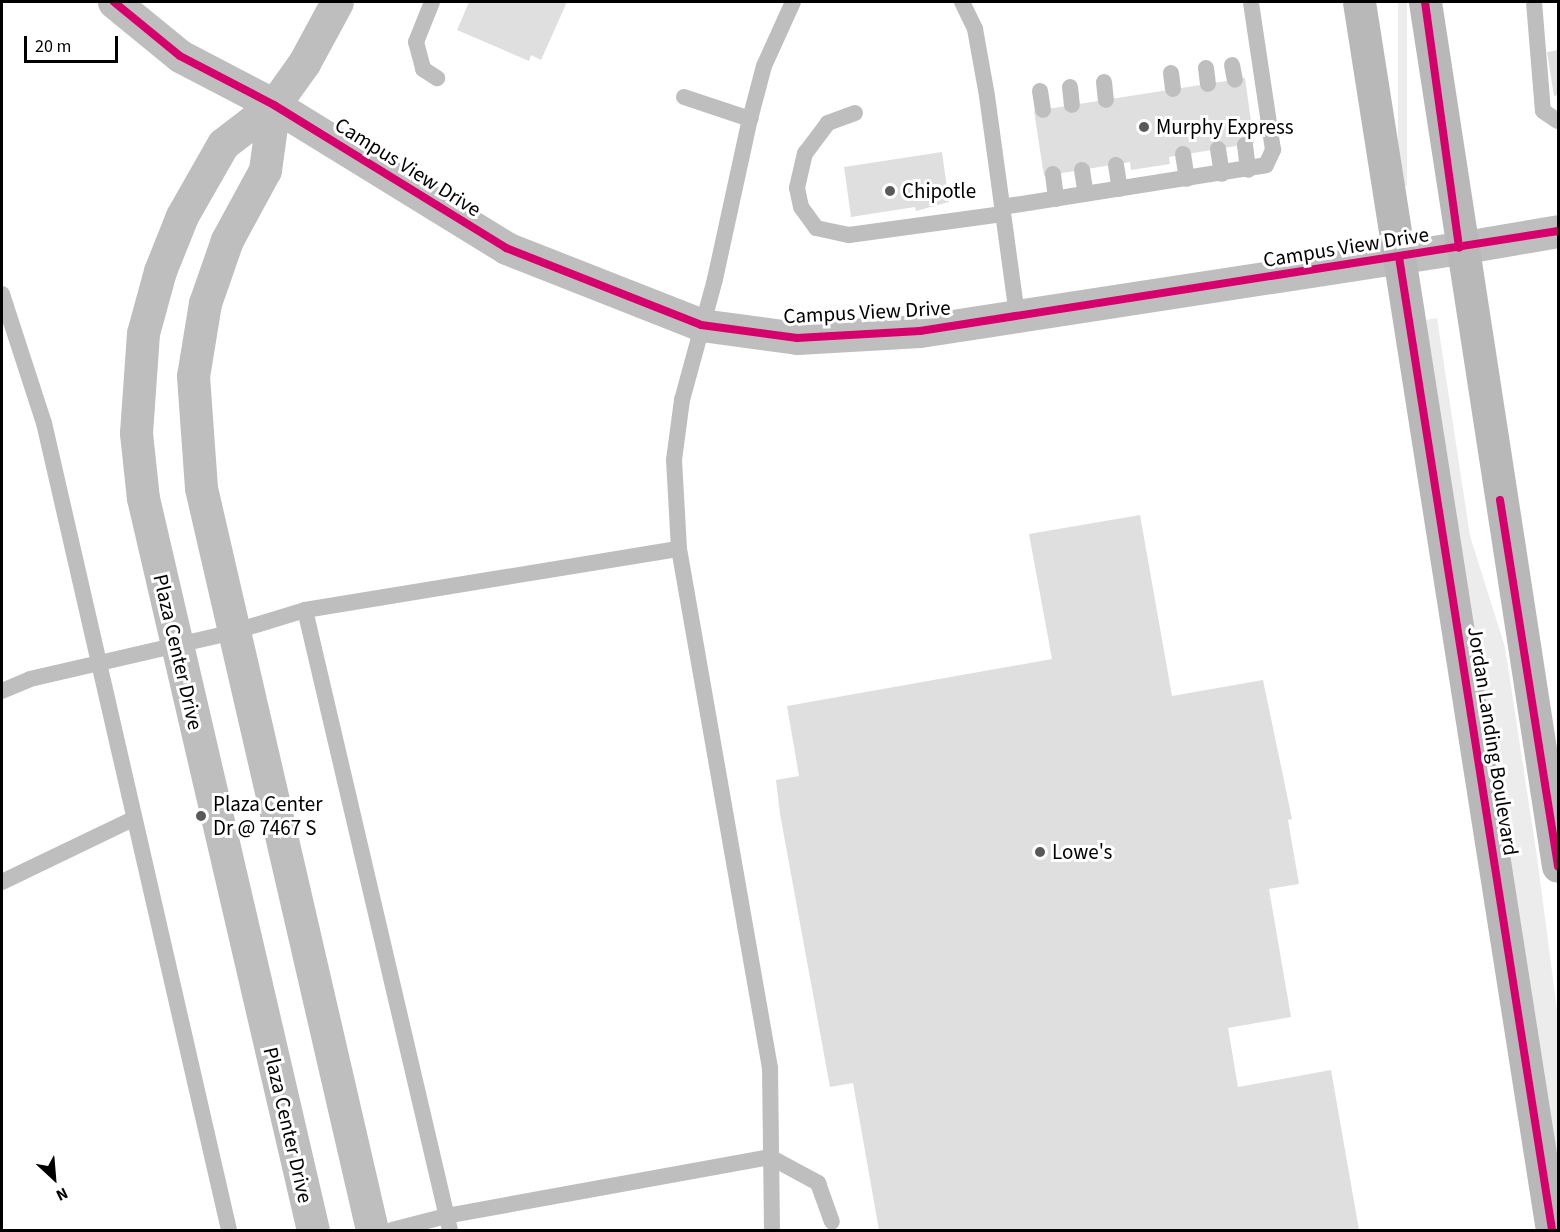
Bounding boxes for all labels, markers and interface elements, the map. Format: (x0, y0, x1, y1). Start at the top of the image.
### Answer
scale bar (27, 24, 122, 62)
text: 20 m (35, 34, 71, 59)
street label: Campus View Drive (330, 112, 486, 222)
place label: Murphy Express (1156, 114, 1294, 140)
marker: Murphy Express (1137, 120, 1151, 134)
place label: Chipotle (902, 178, 976, 204)
marker: Chipotle (883, 184, 897, 198)
street label: Campus View Drive (1261, 221, 1431, 273)
street label: Campus View Drive (783, 295, 951, 329)
street label: Plaza Center Drive (148, 572, 208, 732)
street label: Jordan Landing Boulevard (1462, 625, 1524, 857)
place label: Plaza Center Dr @ 7467 S (213, 791, 322, 841)
marker: Plaza Center Dr @ 7467 S (194, 809, 208, 823)
place label: Lowe's (1052, 839, 1112, 865)
marker: Lowe's (1033, 845, 1047, 859)
street label: Plaza Center Drive (258, 1045, 318, 1205)
north arrow (24, 1148, 84, 1208)
text: N (52, 1182, 72, 1206)

